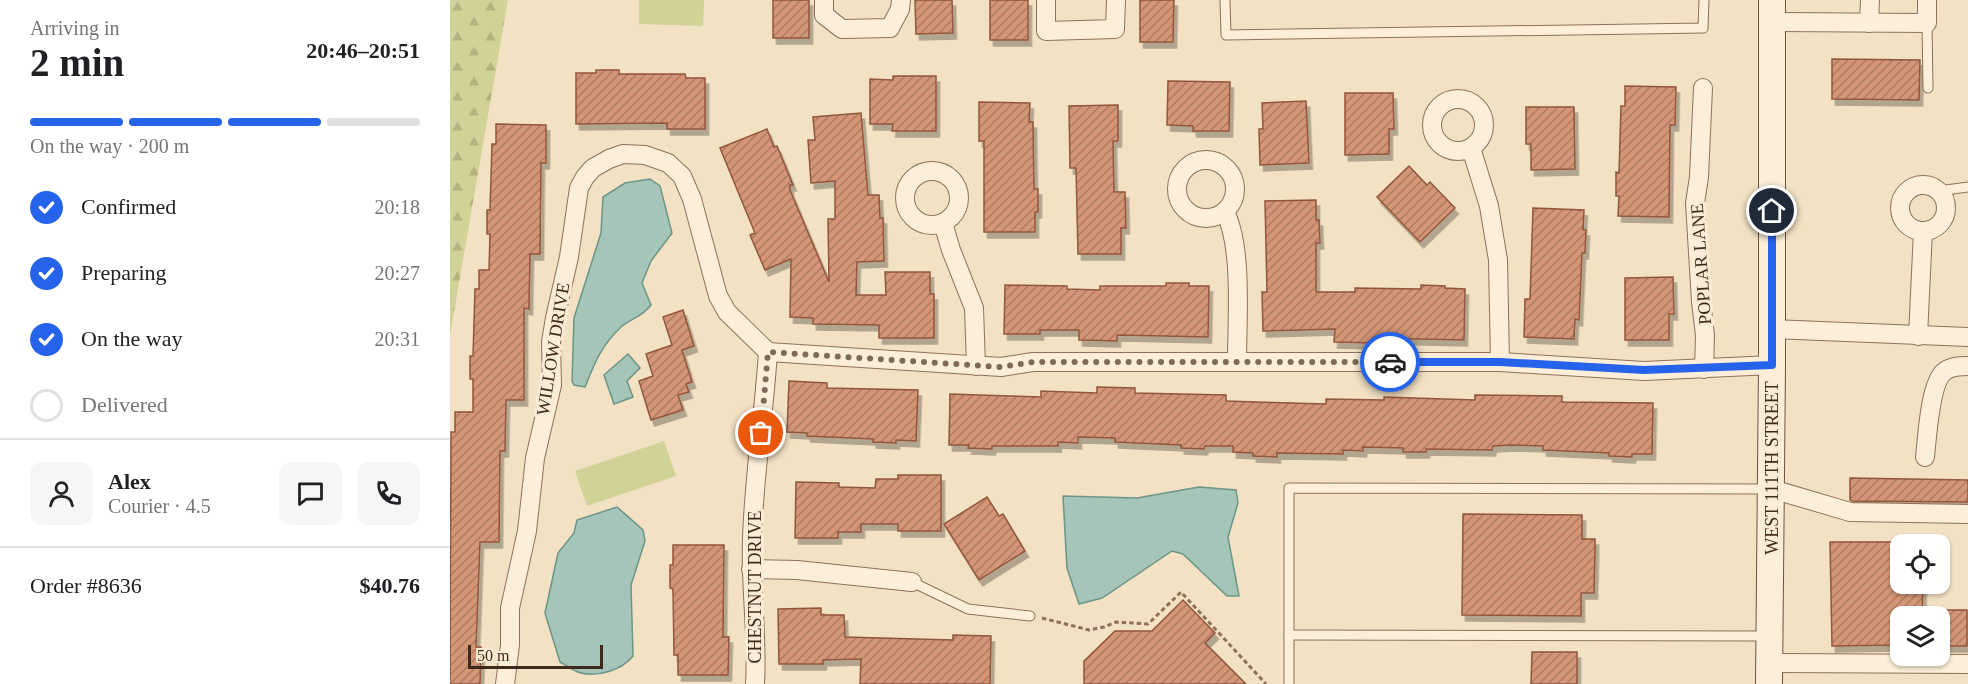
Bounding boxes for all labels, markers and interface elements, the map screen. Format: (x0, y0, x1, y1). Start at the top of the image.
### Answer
text: Arriving in (30, 17, 119, 39)
text: 20:46–20:51 (306, 38, 420, 63)
text: 2 min (30, 41, 124, 84)
text: On the way · 200 m (30, 135, 189, 157)
pin (1746, 185, 1797, 236)
icon: check (30, 191, 63, 224)
text: Confirmed (81, 194, 176, 219)
icon: home (1755, 194, 1788, 227)
text: 20:18 (374, 196, 420, 218)
street label: POPLAR LANE (1687, 203, 1715, 325)
icon: check (30, 257, 63, 290)
text: Preparing (81, 260, 167, 285)
text: 20:27 (374, 262, 420, 284)
street label: WILLOW DRIVE (533, 281, 573, 417)
icon: check (30, 323, 63, 356)
text: On the way (81, 326, 182, 351)
text: 20:31 (374, 328, 420, 350)
courier (1360, 332, 1420, 392)
icon: car (1374, 346, 1407, 379)
street label: WEST 111TH STREET (1762, 381, 1782, 555)
text: Delivered (81, 392, 168, 417)
pin (735, 407, 786, 458)
icon: bag (744, 416, 777, 449)
button: person (30, 462, 93, 525)
button: chat (279, 462, 342, 525)
button: phone (357, 462, 420, 525)
text: Alex (108, 469, 151, 494)
text: Courier · 4.5 (108, 495, 211, 517)
street label: CHESTNUT DRIVE (745, 510, 765, 664)
map controls (1890, 534, 1950, 666)
button: locate (1890, 534, 1950, 594)
text: Order #8636 (30, 573, 142, 598)
text: $40.76 (360, 573, 420, 598)
button: layers (1890, 606, 1950, 666)
scale bar (468, 642, 603, 670)
text: 50 m (477, 647, 509, 664)

